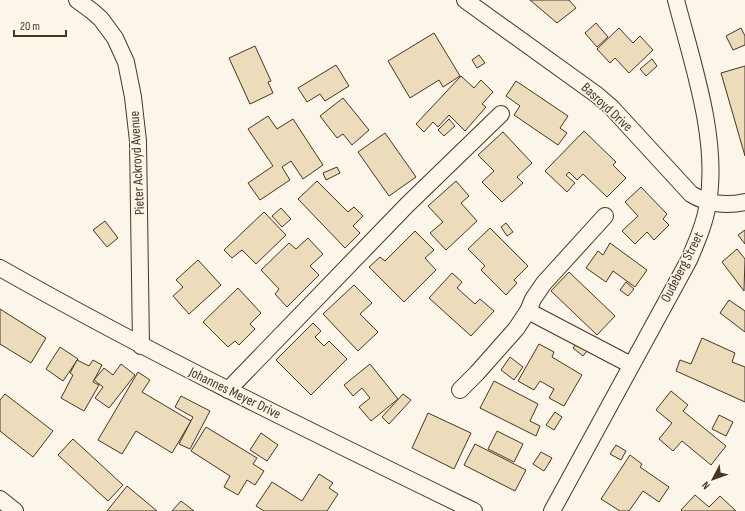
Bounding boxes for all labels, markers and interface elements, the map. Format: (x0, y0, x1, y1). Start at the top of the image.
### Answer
scale bar (14, 12, 66, 38)
text: 20 m (20, 19, 40, 34)
street label: Basroyd Drive (578, 79, 636, 135)
street label: Pieter Ackroyd Avenue (126, 110, 148, 216)
street label: Oudeberg Street (657, 229, 707, 305)
street label: Johannes Meyer Drive (185, 363, 284, 423)
north arrow (693, 459, 733, 499)
text: N (699, 479, 713, 492)

